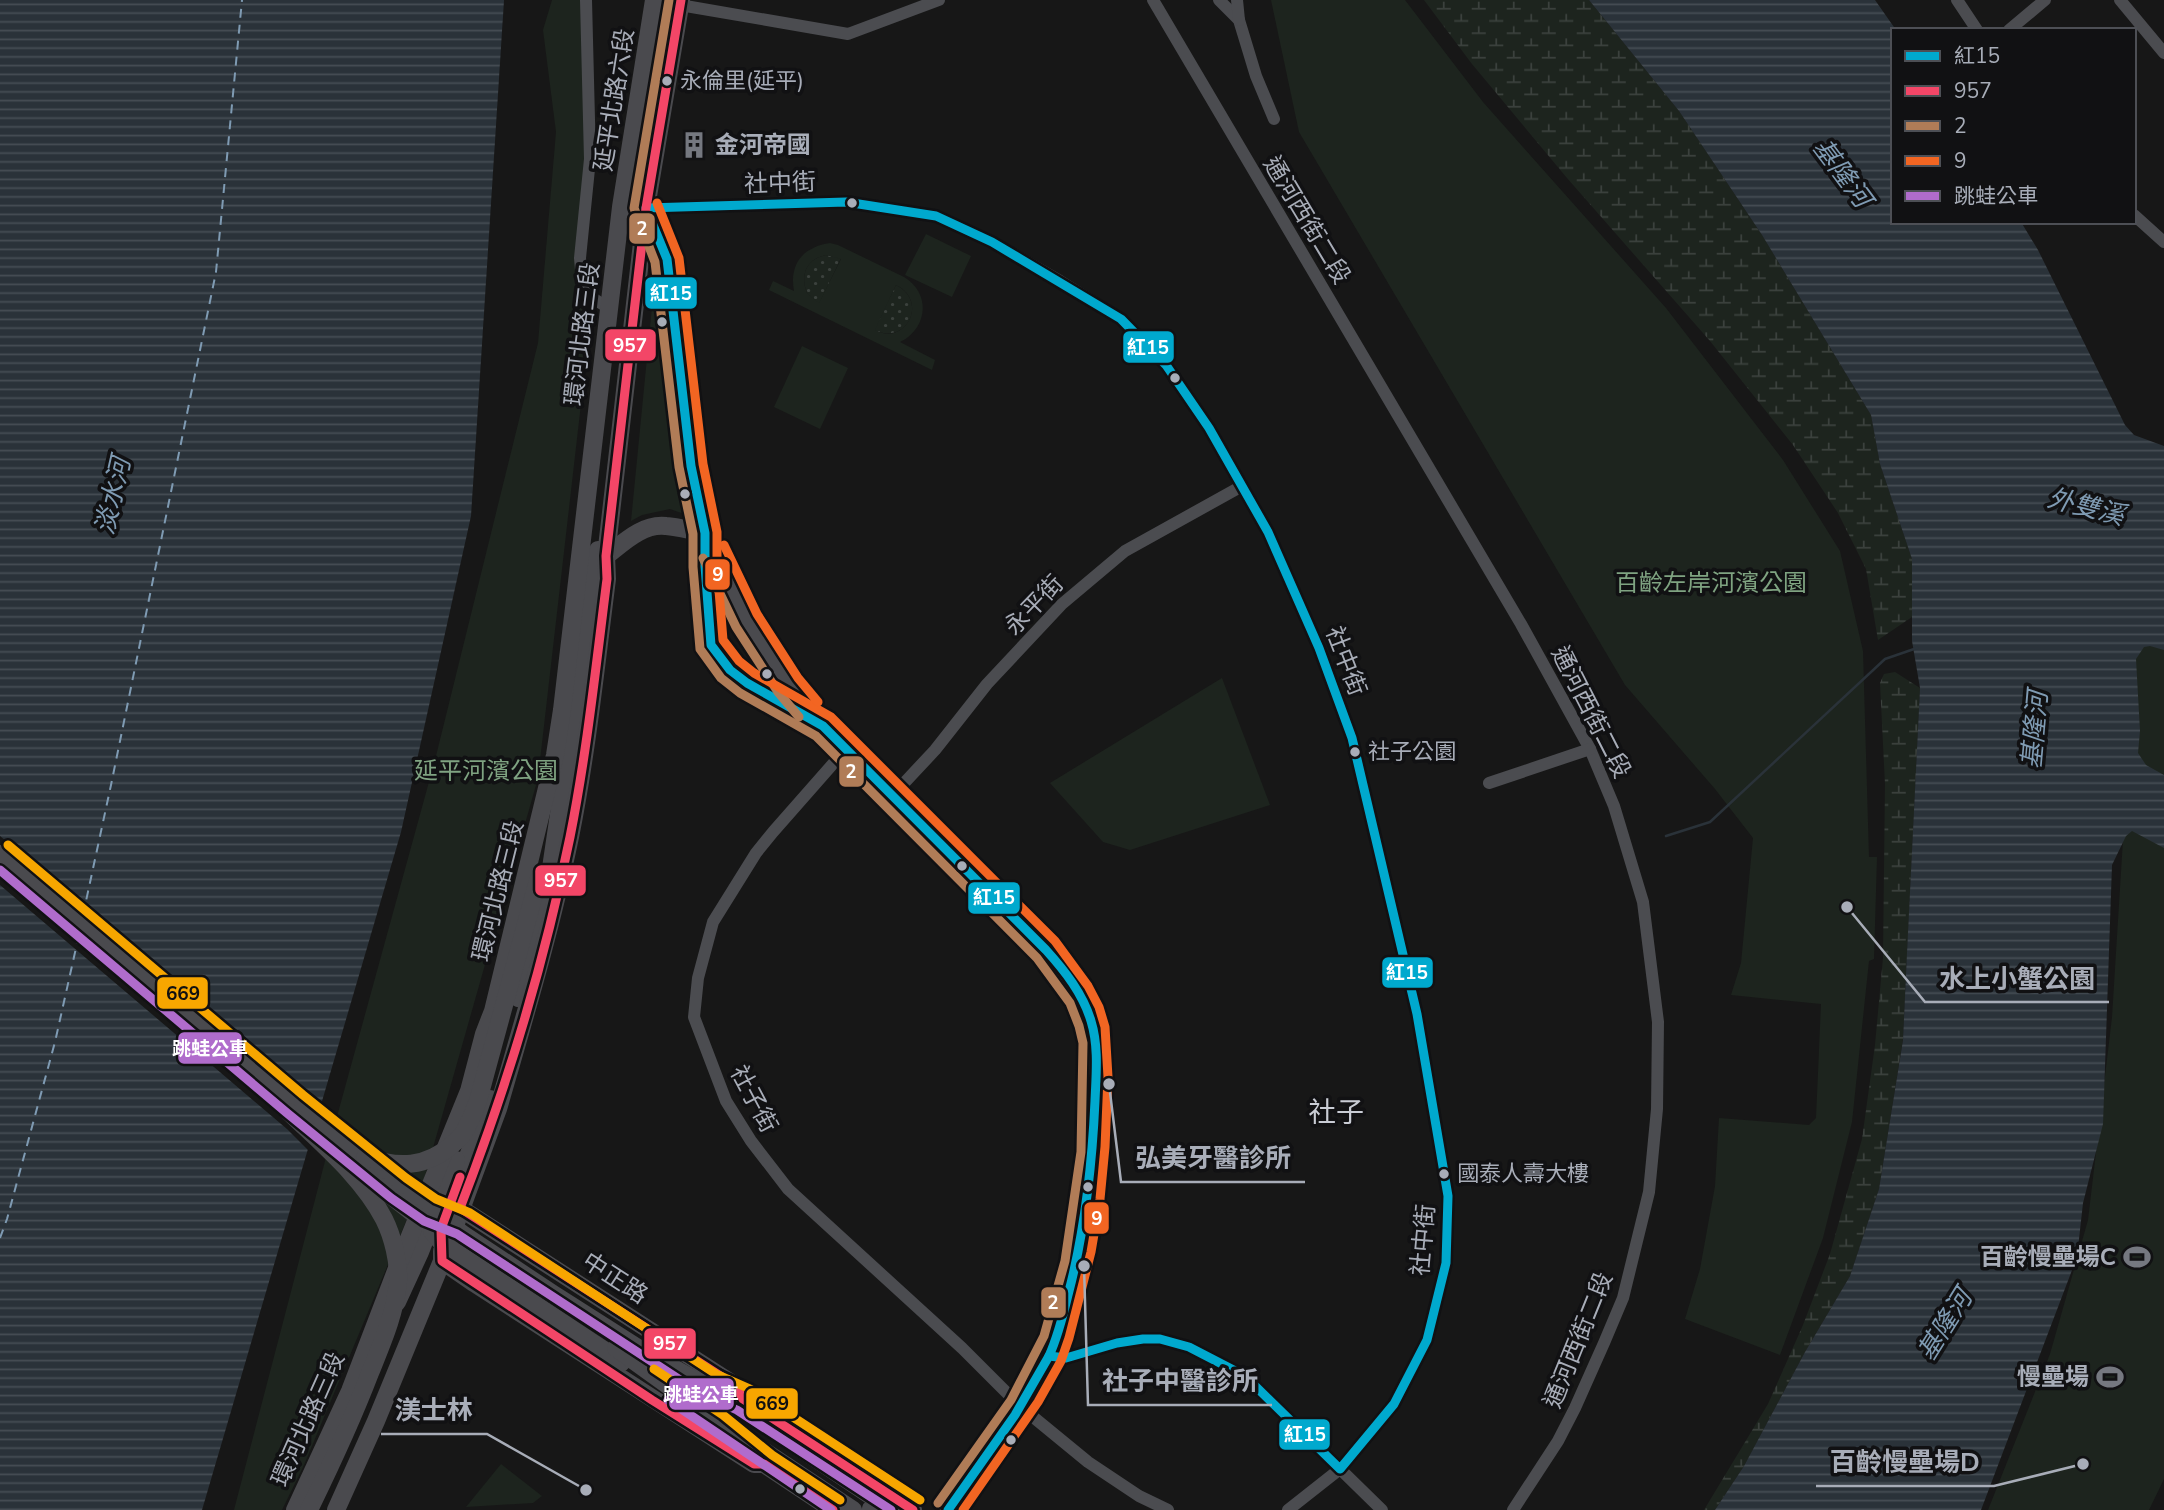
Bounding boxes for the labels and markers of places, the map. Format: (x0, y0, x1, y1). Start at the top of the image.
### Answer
place label: 永倫里(延平) (680, 66, 804, 96)
marker: 永倫里(延平) (660, 74, 674, 88)
place label: 金河帝國 (715, 129, 811, 161)
building icon: 金河帝國 (679, 130, 709, 160)
unlabelled marker (845, 196, 859, 210)
unlabelled marker (655, 315, 669, 329)
unlabelled marker (1168, 371, 1182, 385)
unlabelled marker (678, 487, 692, 501)
unlabelled marker (760, 667, 774, 681)
place label: 社子公園 (1368, 737, 1456, 767)
marker: 社子公園 (1348, 745, 1362, 759)
unlabelled marker (955, 859, 969, 873)
callout: 水上小蟹公園 (1925, 955, 2109, 1002)
callout: 弘美牙醫診所 (1121, 1135, 1305, 1182)
place label: 國泰人壽大樓 (1457, 1159, 1589, 1189)
marker: 國泰人壽大樓 (1437, 1167, 1451, 1181)
unlabelled marker (1081, 1180, 1095, 1194)
place label: 百齡慢壘場C (1980, 1241, 2116, 1273)
sports icon: 百齡慢壘場C (2122, 1242, 2152, 1272)
callout: 社子中醫診所 (1088, 1358, 1272, 1405)
place label: 慢壘場 (2017, 1361, 2089, 1393)
sports icon: 慢壘場 (2095, 1362, 2125, 1392)
callout: 渼士林 (381, 1387, 487, 1434)
unlabelled marker (1004, 1433, 1018, 1447)
callout: 百齡慢壘場D (1816, 1439, 1994, 1486)
unlabelled marker (793, 1482, 807, 1496)

